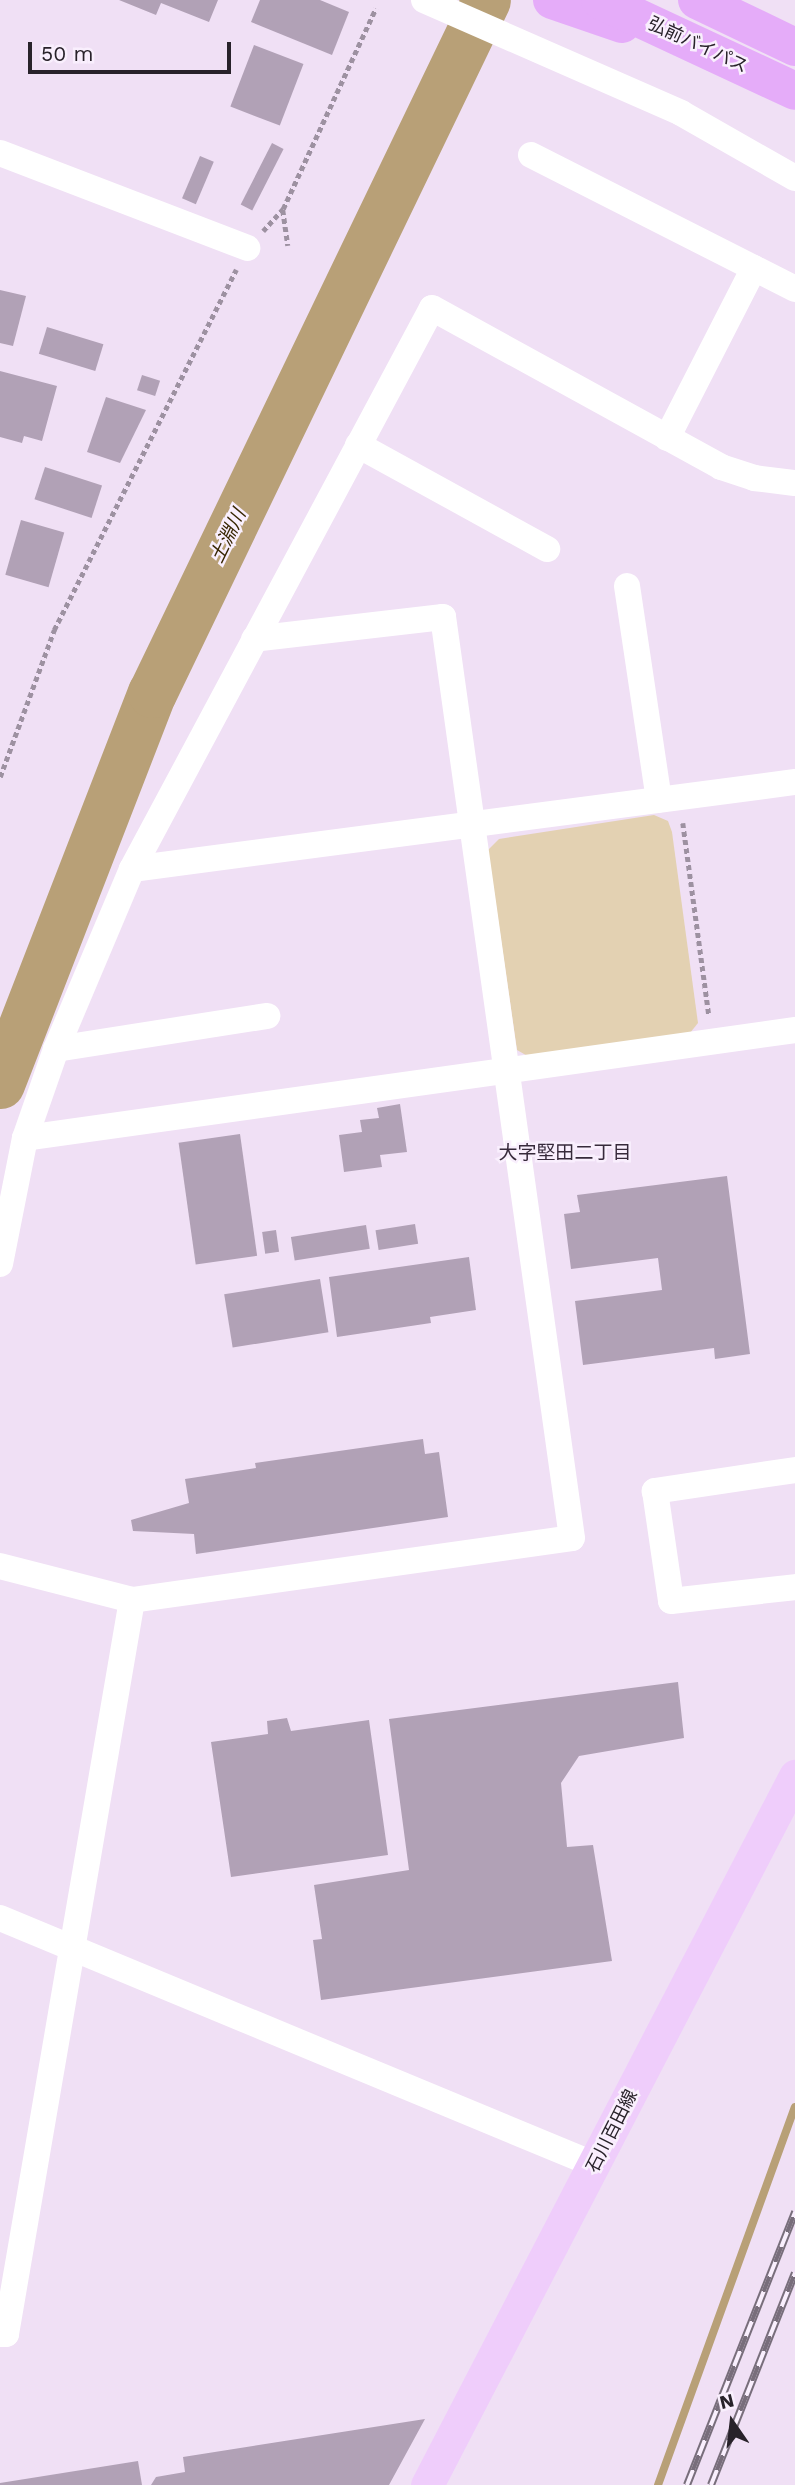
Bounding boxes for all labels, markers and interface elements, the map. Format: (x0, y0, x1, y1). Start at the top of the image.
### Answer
street label: 弘前バイパス (644, 12, 752, 78)
scale bar (32, 28, 234, 72)
text: 50 m (41, 41, 93, 66)
water label: 土淵川 (205, 505, 251, 567)
district label: 大字堅田二丁目 (499, 1142, 631, 1164)
street label: 石川百田線 (582, 2086, 642, 2176)
north arrow (697, 2387, 767, 2457)
text: N (717, 2388, 736, 2414)

